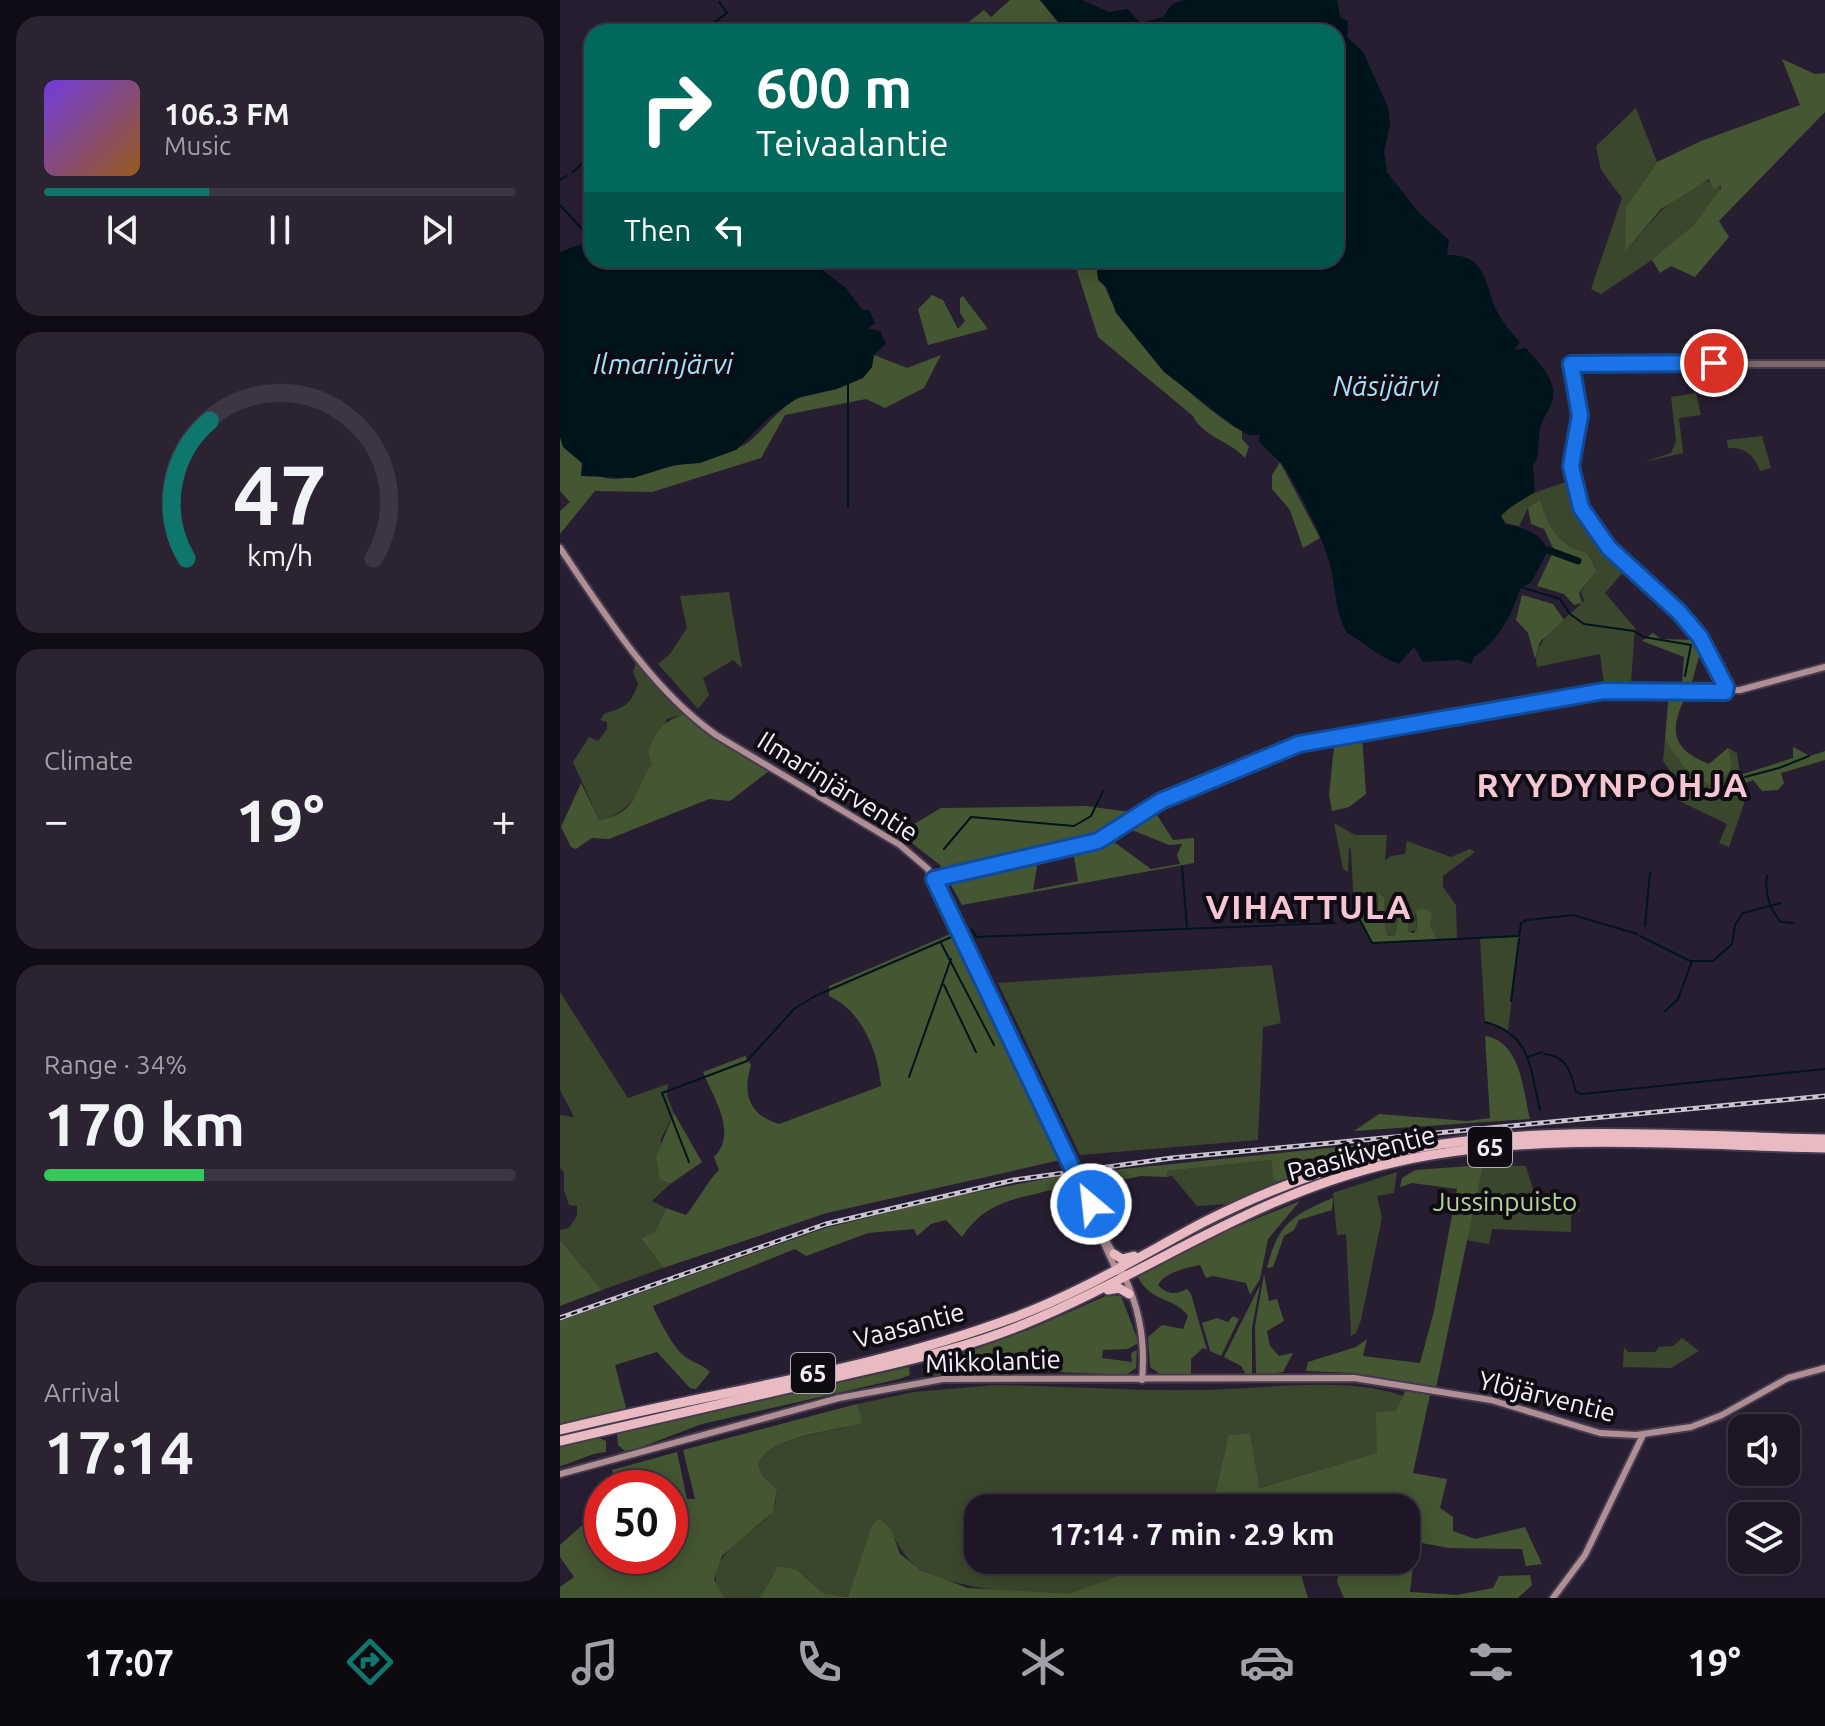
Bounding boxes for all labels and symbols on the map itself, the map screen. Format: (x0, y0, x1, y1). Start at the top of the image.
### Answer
pin (1680, 329, 1748, 397)
water label: Ilmarinjärvi (593, 348, 734, 379)
water label: Näsijärvi (1333, 370, 1440, 401)
street label: Ilmarinjärventie (753, 725, 923, 847)
district label: RYYDYNPOHJA (1477, 765, 1749, 803)
district label: VIHATTULA (1205, 887, 1413, 925)
street label: Paasikiventie (1284, 1119, 1438, 1187)
road number: 65 (1468, 1127, 1512, 1167)
position arrow (1049, 1162, 1133, 1246)
park label: Jussinpuisto (1433, 1187, 1577, 1216)
street label: Vaasantie (851, 1296, 967, 1354)
street label: Mikkolantie (925, 1344, 1061, 1378)
road number: 65 (791, 1353, 835, 1393)
street label: Ylöjärventie (1476, 1365, 1618, 1427)
speed limit sign: 50 (584, 1470, 688, 1574)

